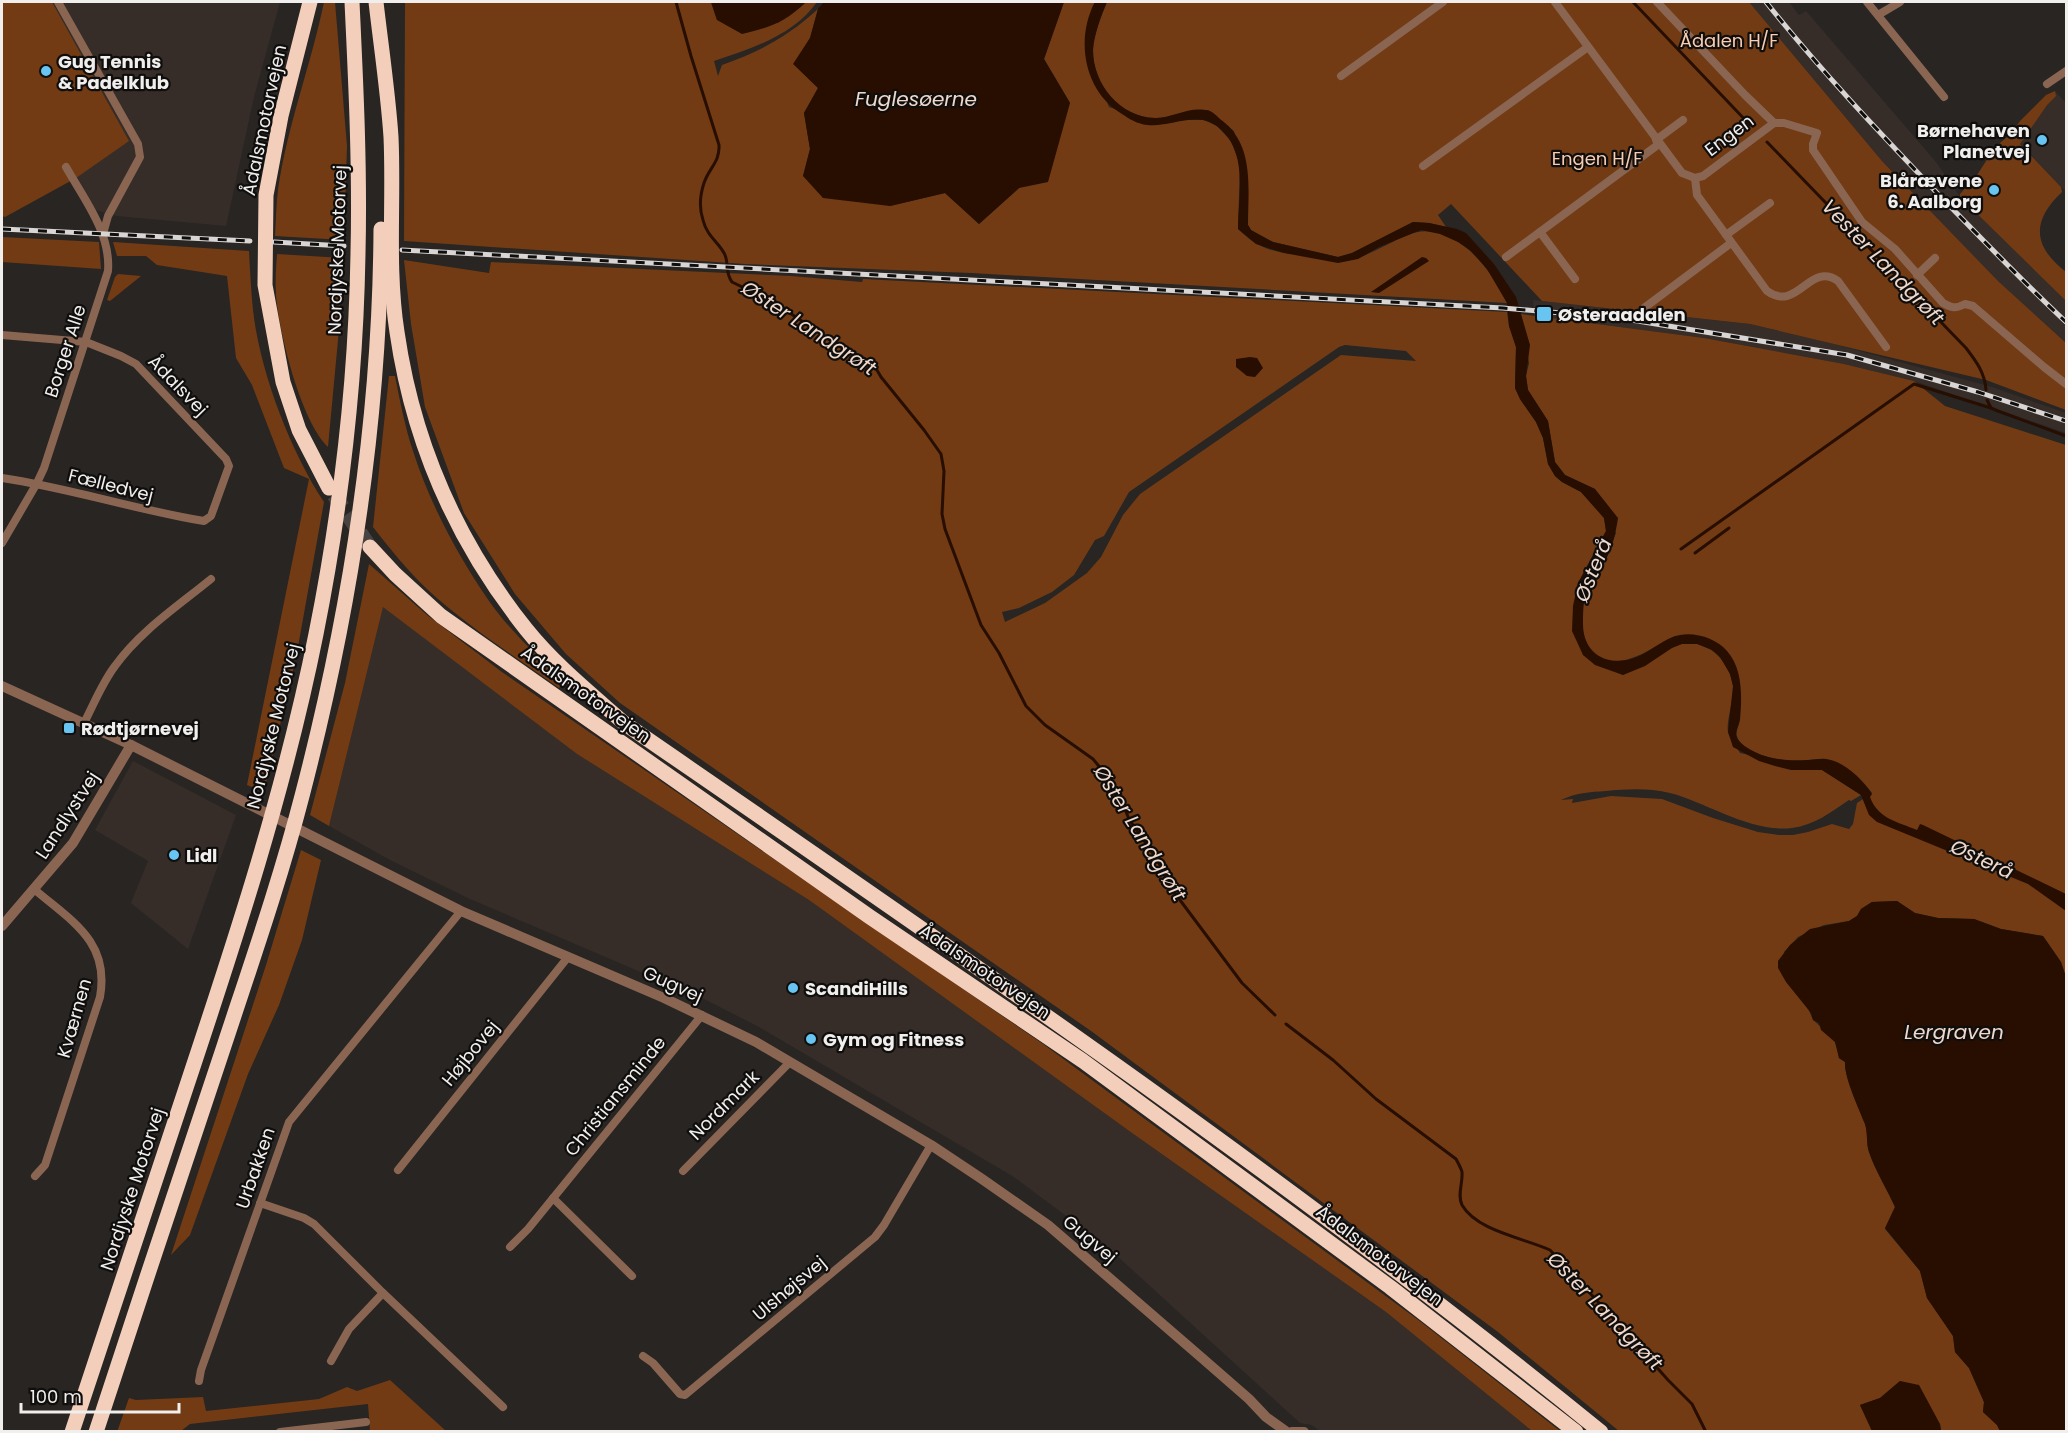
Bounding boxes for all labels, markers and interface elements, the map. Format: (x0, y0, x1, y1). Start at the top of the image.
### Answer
park label: Ådalen H/F (1680, 28, 1778, 53)
street label: Ådalsmotorvejen (236, 42, 292, 198)
place label: Gug Tennis & Padelklub (58, 49, 169, 95)
marker: Gug Tennis & Padelklub (39, 64, 53, 78)
water label: Fuglesøerne (855, 85, 977, 113)
street label: Engen (1699, 108, 1759, 162)
place label: Børnehaven Planetvej (1917, 118, 2030, 164)
marker: Børnehaven Planetvej (2035, 133, 2049, 147)
park label: Engen H/F (1552, 146, 1642, 171)
street label: Nordjyske Motorvej (322, 165, 352, 335)
place label: Blårævene 6. Aalborg (1880, 168, 1982, 214)
marker: Blårævene 6. Aalborg (1987, 183, 2001, 197)
water label: Vester Landgrøft (1815, 193, 1951, 332)
water label: Øster Landgrøft (735, 273, 882, 382)
street label: Borger Alle (38, 301, 92, 401)
place label: Østeraadalen (1558, 302, 1686, 327)
marker: Østeraadalen (1535, 305, 1553, 323)
street label: Ådalsvej (143, 349, 213, 421)
street label: Fælledvej (66, 462, 156, 508)
water label: Østerå (1567, 534, 1618, 607)
street label: Ådalsmotorvejen (516, 640, 656, 748)
street label: Nordjyske Motorvej (240, 641, 306, 811)
place label: Rødtjørnevej (81, 716, 199, 741)
marker: Rødtjørnevej (62, 721, 76, 735)
water label: Øster Landgrøft (1086, 759, 1193, 907)
street label: Landlystvej (29, 766, 105, 864)
water label: Østerå (1945, 832, 2018, 886)
place label: Lidl (186, 843, 217, 868)
marker: Lidl (167, 848, 181, 862)
street label: Ådalsmotorvejen (914, 918, 1056, 1024)
street label: Gugvej (639, 960, 707, 1008)
street label: Kværnen (51, 975, 97, 1061)
place label: ScandiHills (805, 976, 908, 1001)
marker: ScandiHills (786, 981, 800, 995)
street label: Højbovej (436, 1015, 504, 1091)
water label: Lergraven (1904, 1018, 2004, 1046)
place label: Gym og Fitness (823, 1027, 964, 1052)
street label: Christiansminde (559, 1031, 671, 1161)
marker: Gym og Fitness (804, 1032, 818, 1046)
street label: Nordmark (683, 1064, 765, 1146)
street label: Nordjyske Motorvej (94, 1104, 170, 1274)
street label: Urbakken (229, 1124, 281, 1212)
street label: Ådalsmotorvejen (1311, 1199, 1449, 1311)
street label: Gugvej (1058, 1209, 1122, 1269)
water label: Øster Landgrøft (1540, 1245, 1670, 1377)
street label: Ulshøjsvej (747, 1250, 831, 1326)
scale bar (21, 1376, 178, 1414)
text: 100 m (30, 1384, 82, 1409)

